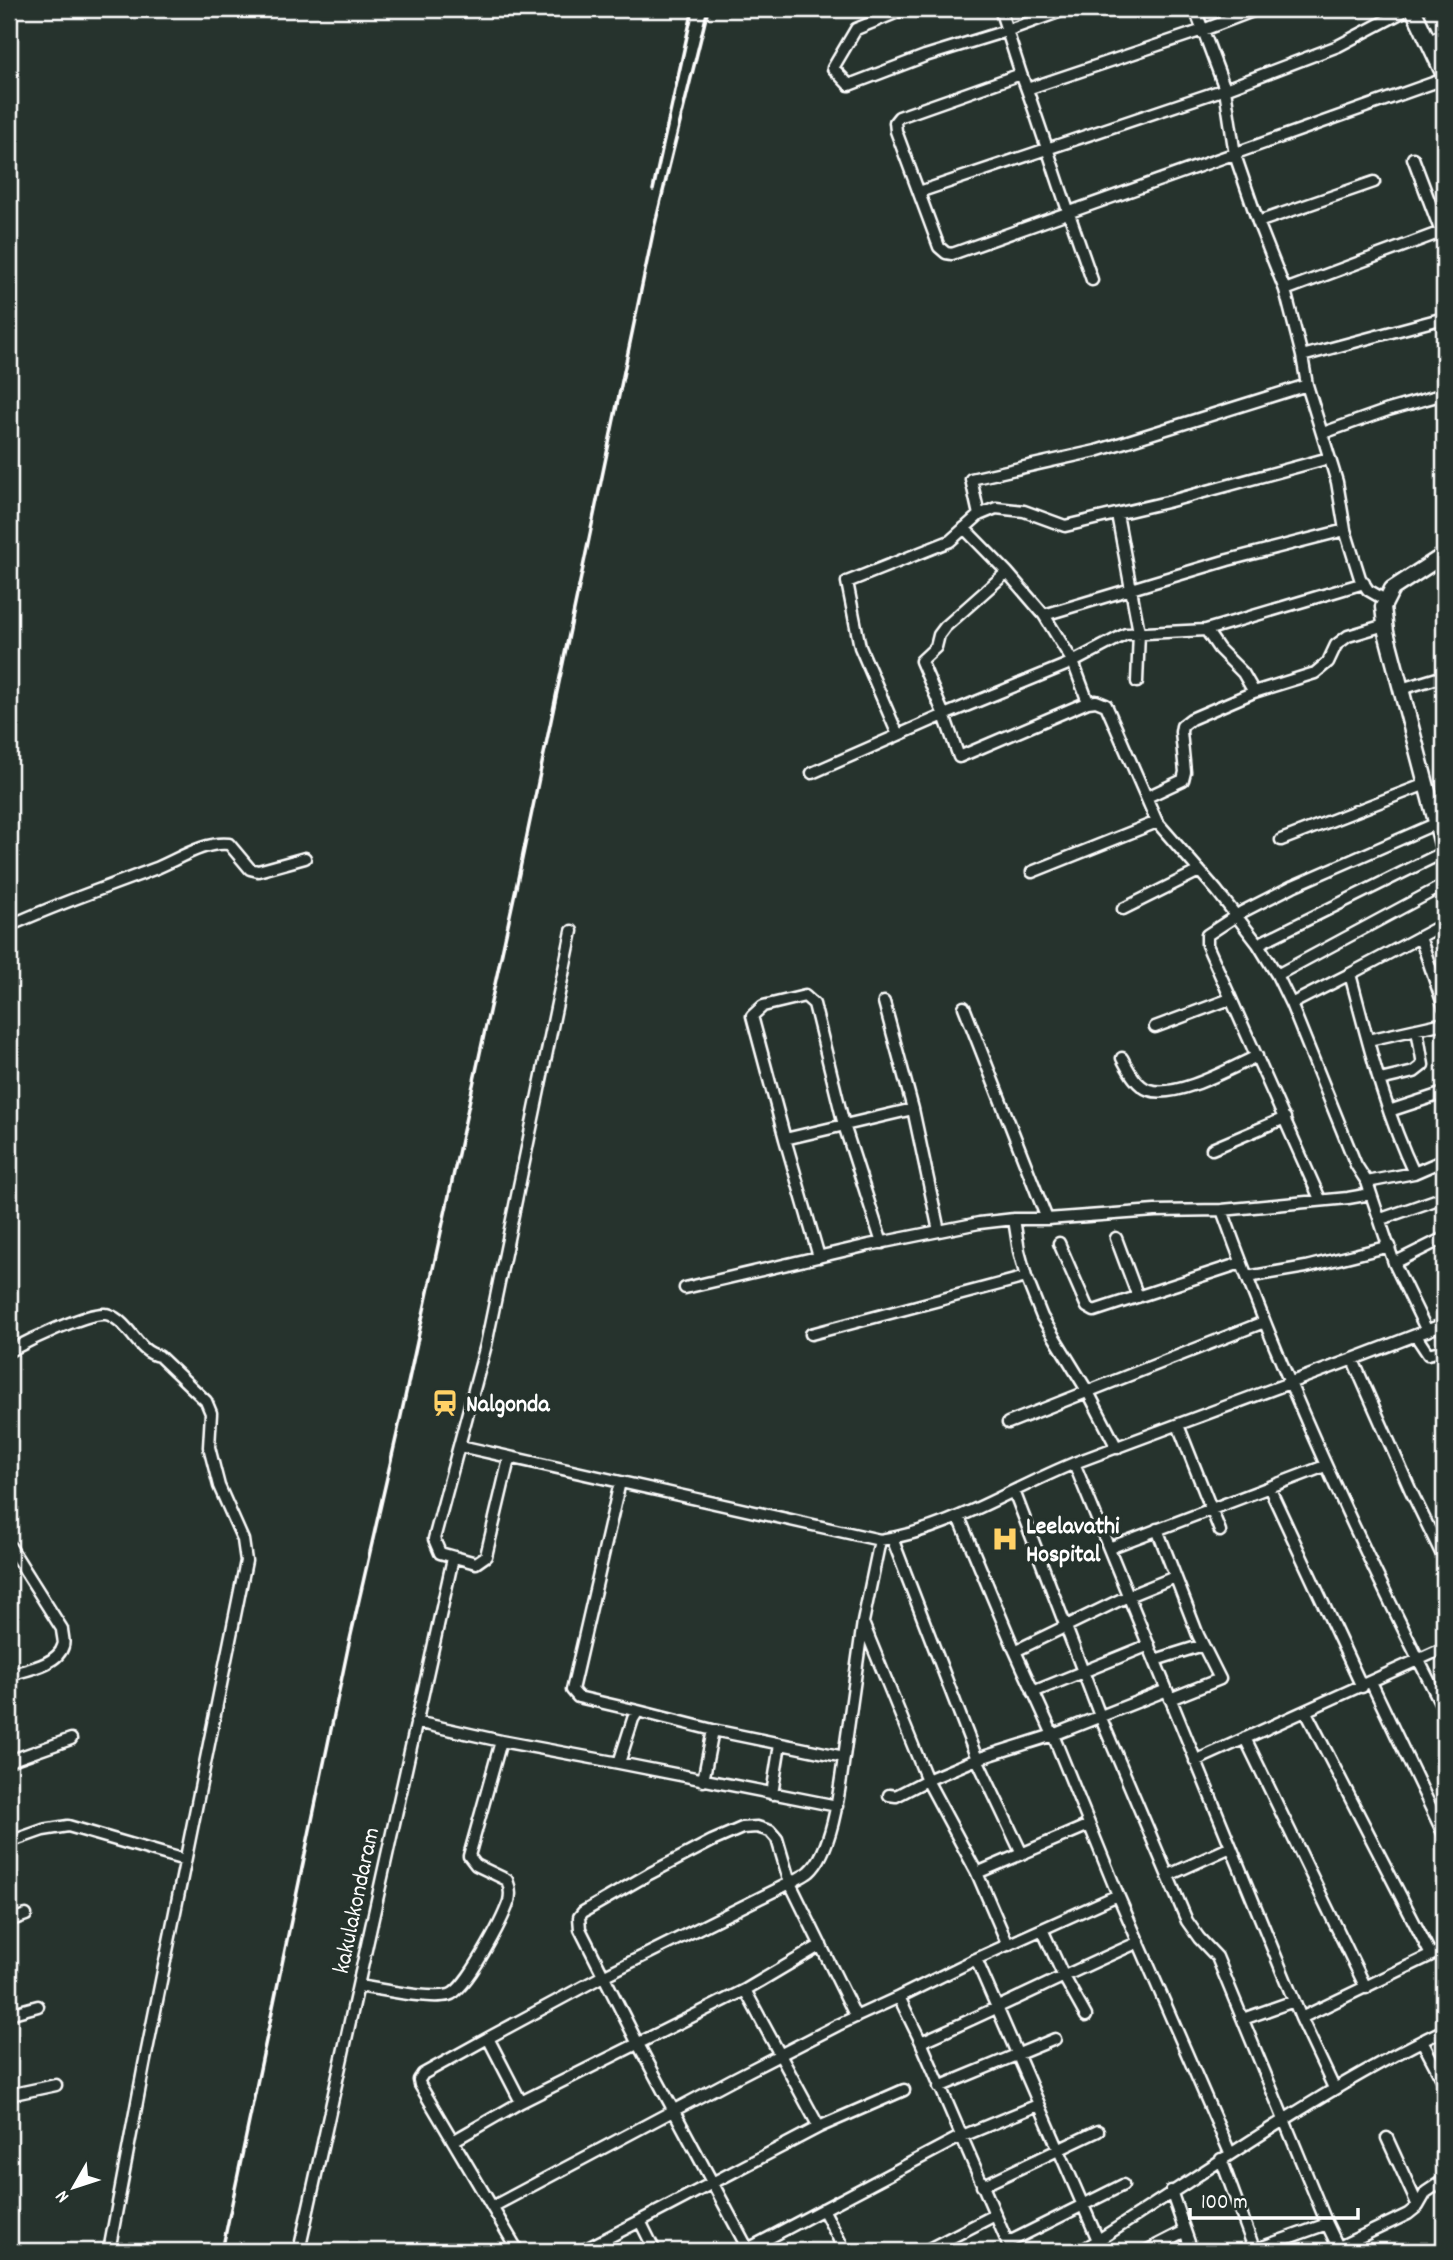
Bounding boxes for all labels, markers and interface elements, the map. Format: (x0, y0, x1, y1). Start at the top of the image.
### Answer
station icon: Nalgonda (430, 1388, 460, 1418)
place label: Nalgonda (466, 1389, 550, 1423)
place label: Leelavathi Hospital (1026, 1511, 1120, 1573)
hospital icon: Leelavathi Hospital (990, 1524, 1020, 1554)
street label: kakulakondaram (326, 1824, 390, 1977)
north arrow (38, 2152, 108, 2222)
scale bar (1190, 2176, 1358, 2220)
text: N (50, 2183, 77, 2208)
text: 100 m (1201, 2189, 1248, 2219)

